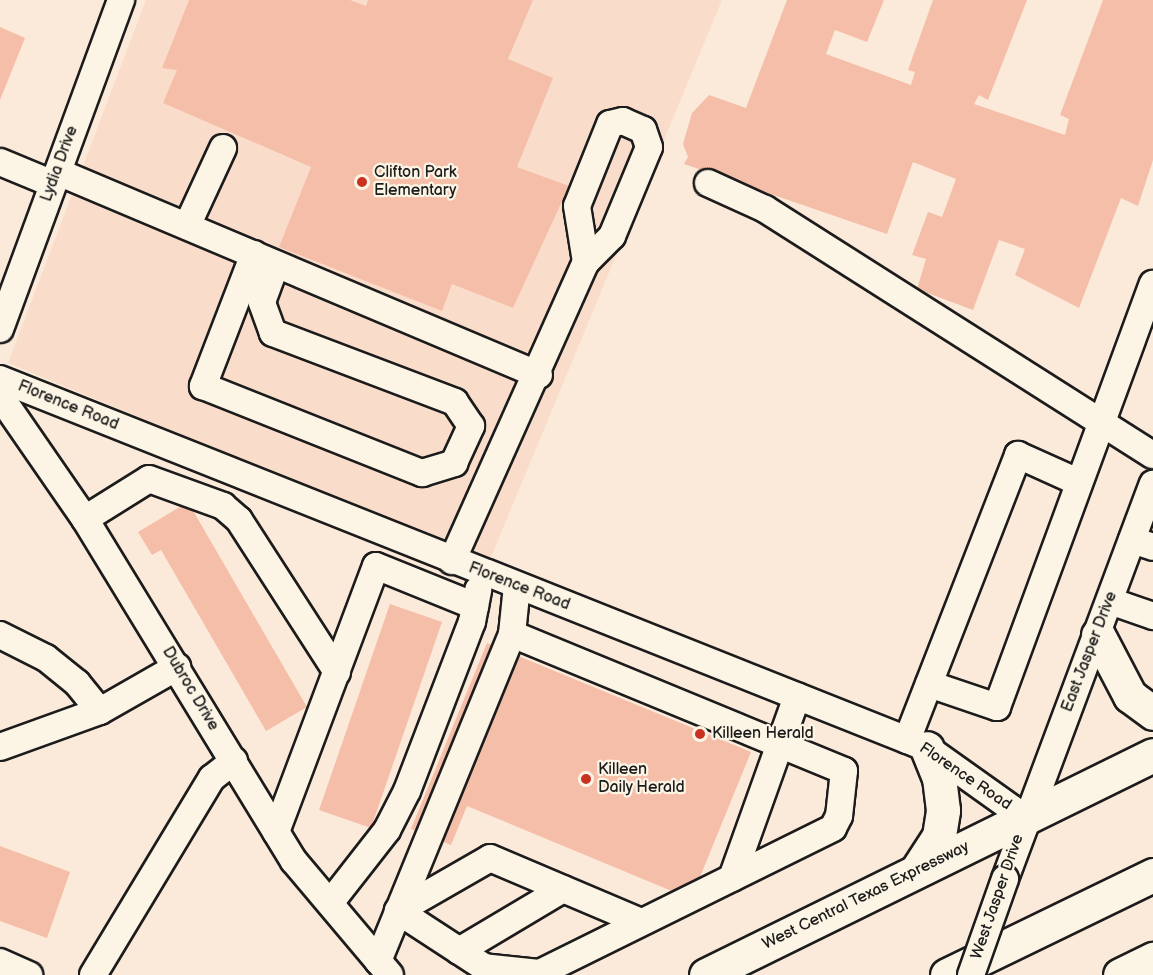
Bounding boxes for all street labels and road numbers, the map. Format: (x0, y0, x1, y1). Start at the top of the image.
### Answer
street label: Lydia Drive (37, 123, 83, 205)
street label: Florence Road (15, 377, 121, 435)
street label: Florence Road (466, 559, 572, 615)
street label: East Jasper Drive (1058, 589, 1122, 715)
street label: Dubroc Drive (157, 644, 223, 734)
street label: Florence Road (915, 739, 1015, 815)
street label: West Jasper Drive (967, 832, 1029, 962)
street label: West Central Texas Expressway (759, 837, 973, 955)

